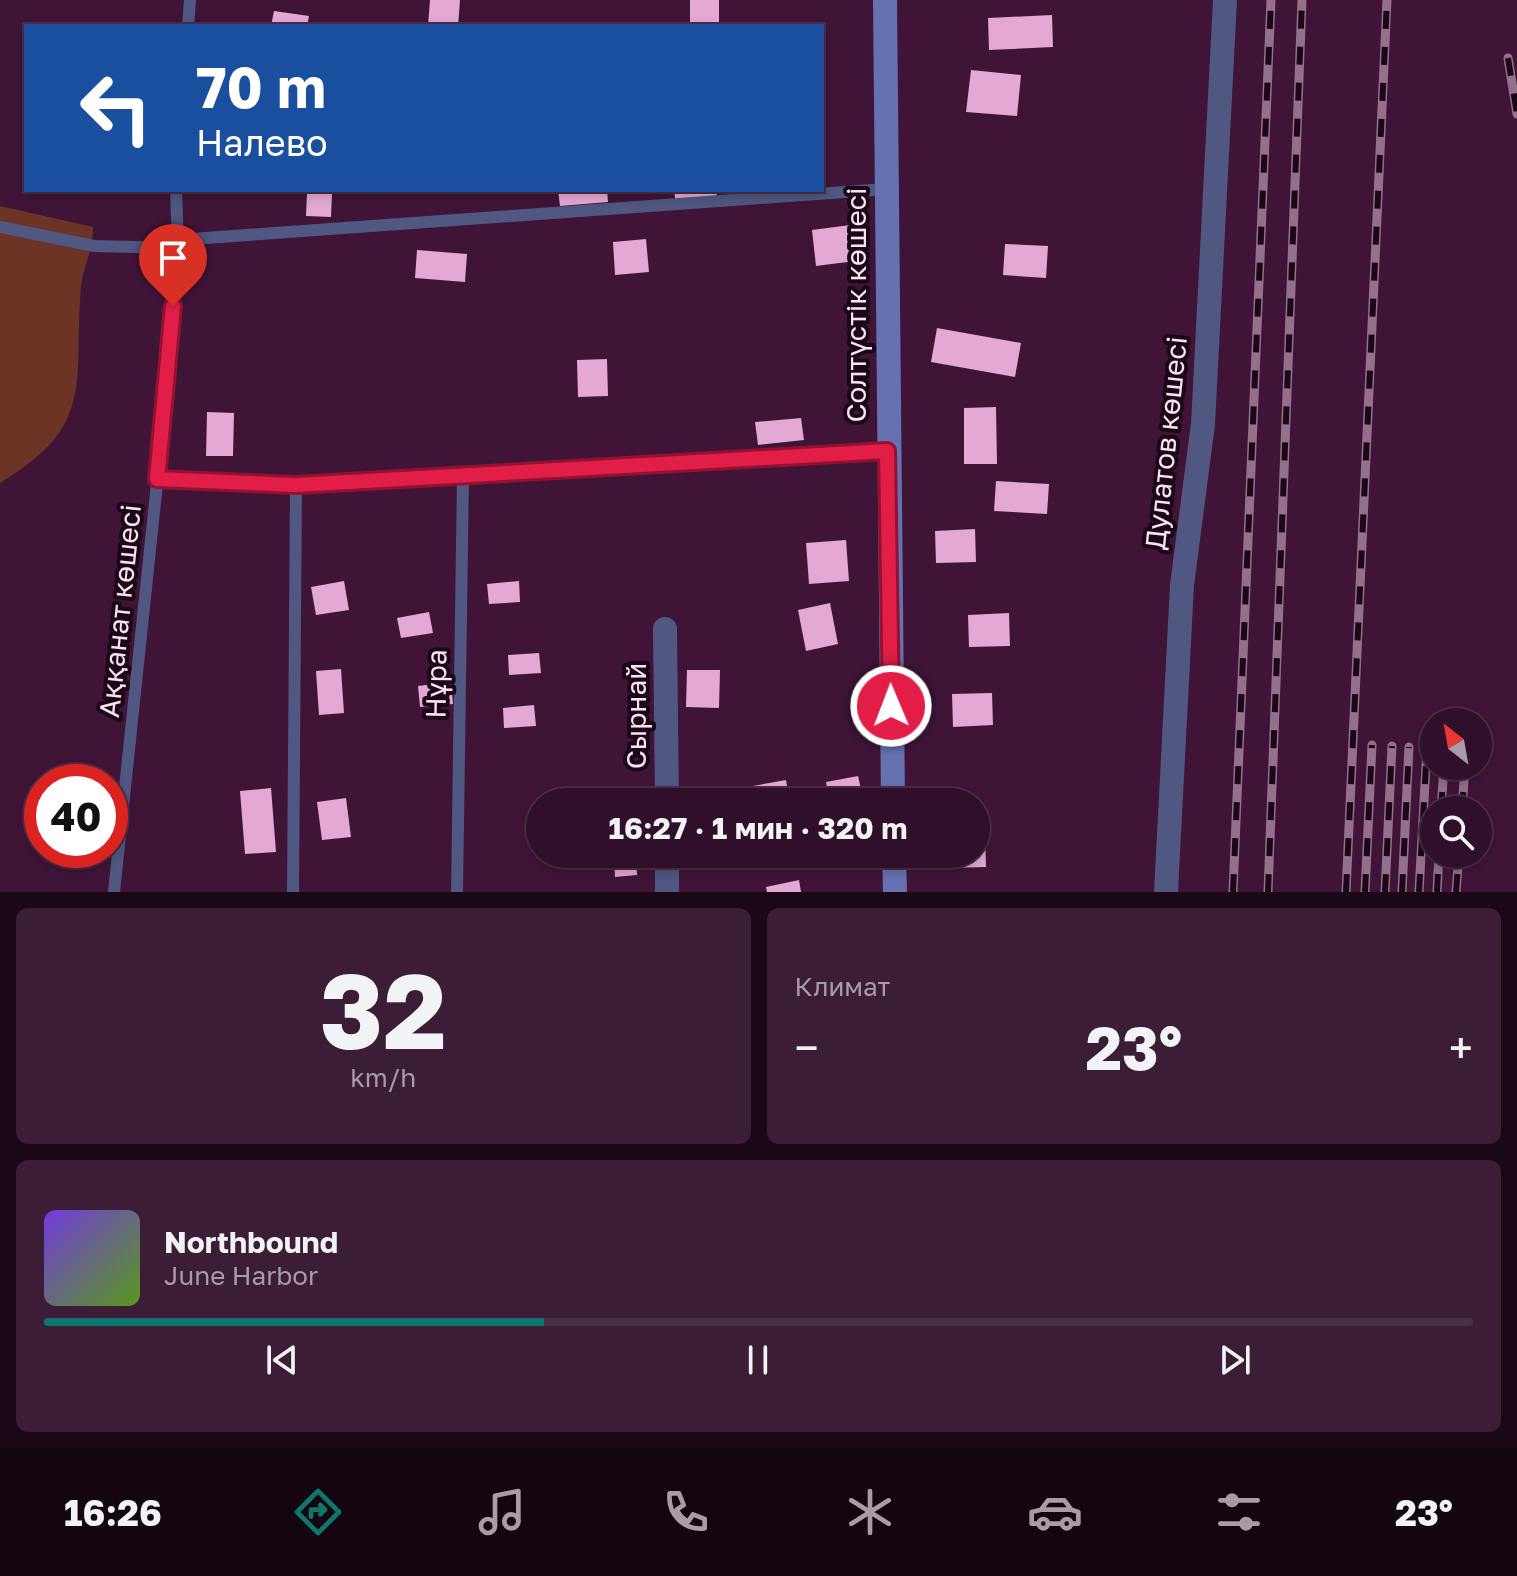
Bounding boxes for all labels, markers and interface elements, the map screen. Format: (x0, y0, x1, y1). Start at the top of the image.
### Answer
text: 70 m (196, 53, 326, 120)
icon: left (64, 56, 168, 160)
text: Налево (196, 121, 328, 164)
street label: Солтүстік көшесі (839, 188, 872, 422)
pin (139, 224, 207, 306)
icon: arrive (151, 236, 195, 280)
street label: Дулатов көшесі (1138, 335, 1193, 551)
street label: Аққанат көшесі (92, 503, 147, 719)
street label: Нұра (418, 649, 454, 719)
street label: Сырнай (619, 663, 652, 769)
position arrow (849, 664, 933, 748)
north arrow (1420, 708, 1492, 780)
map controls (1420, 708, 1492, 868)
speed limit sign: 40 (24, 764, 128, 868)
button: search (1420, 796, 1492, 868)
text: 16:27 · 1 мин · 320 m (609, 810, 907, 846)
text: 32 (320, 947, 447, 1072)
text: Климат (795, 971, 890, 1002)
text: 23° (1085, 1011, 1182, 1083)
text: − (795, 1021, 819, 1074)
text: + (1449, 1021, 1473, 1074)
text: km/h (350, 1062, 416, 1093)
text: Northbound (164, 1224, 338, 1260)
text: June Harbor (164, 1260, 318, 1291)
icon: previous (260, 1338, 304, 1382)
icon: pause (736, 1338, 780, 1382)
icon: next (1213, 1338, 1257, 1382)
icon: directions (290, 1484, 346, 1540)
icon: music (474, 1484, 530, 1540)
icon: phone (658, 1484, 714, 1540)
icon: climate (842, 1484, 898, 1540)
icon: car (1027, 1484, 1083, 1540)
icon: filters (1211, 1484, 1267, 1540)
text: 16:26 (64, 1491, 162, 1534)
text: 23° (1395, 1491, 1453, 1534)

